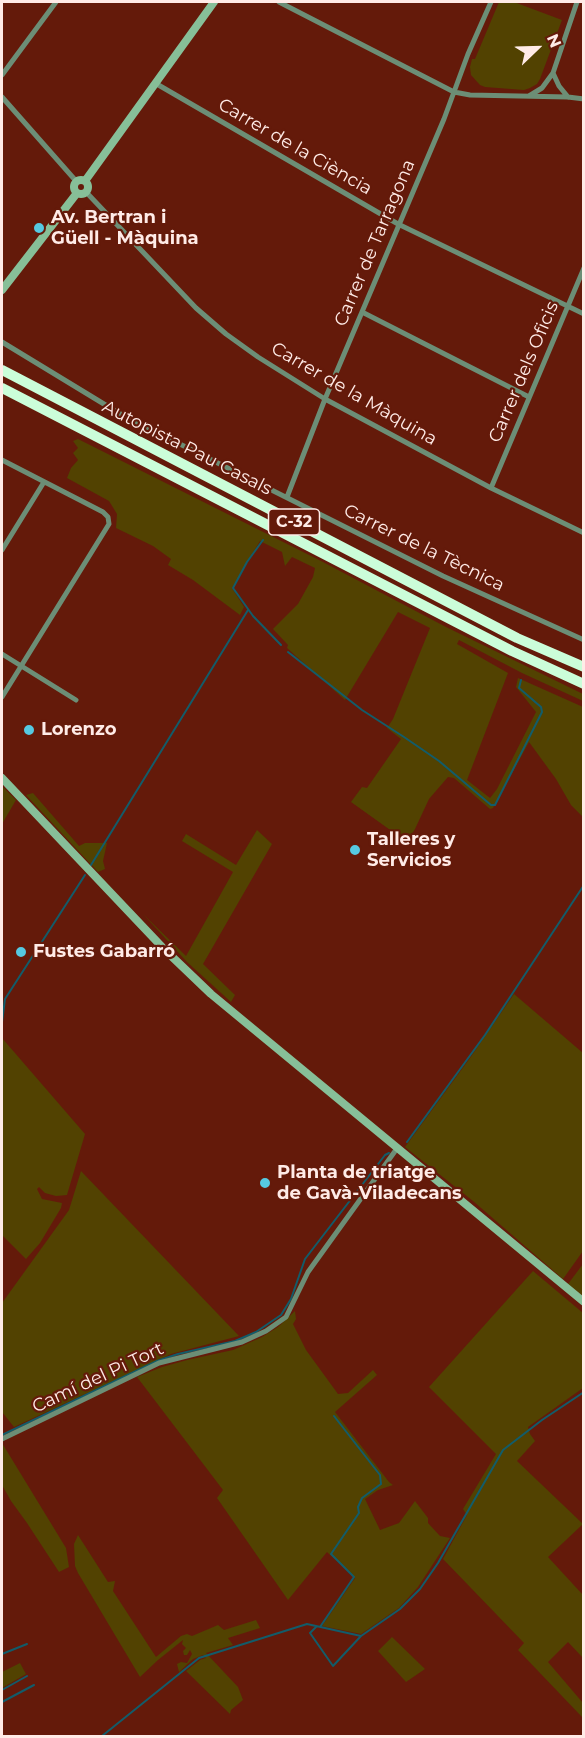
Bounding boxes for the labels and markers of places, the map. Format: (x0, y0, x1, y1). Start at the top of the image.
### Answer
place label: Av. Bertran i Güell - Màquina (51, 207, 199, 250)
marker: Av. Bertran i Güell - Màquina (32, 221, 46, 235)
place label: Lorenzo (41, 719, 116, 741)
marker: Lorenzo (22, 723, 36, 737)
place label: Talleres y Servicios (367, 829, 455, 872)
marker: Talleres y Servicios (348, 843, 362, 857)
place label: Fustes Gabarró (33, 941, 175, 963)
marker: Fustes Gabarró (14, 945, 28, 959)
place label: Planta de triatge de Gavà-Viladecans (277, 1162, 462, 1204)
marker: Planta de triatge de Gavà-Viladecans (258, 1176, 272, 1190)

